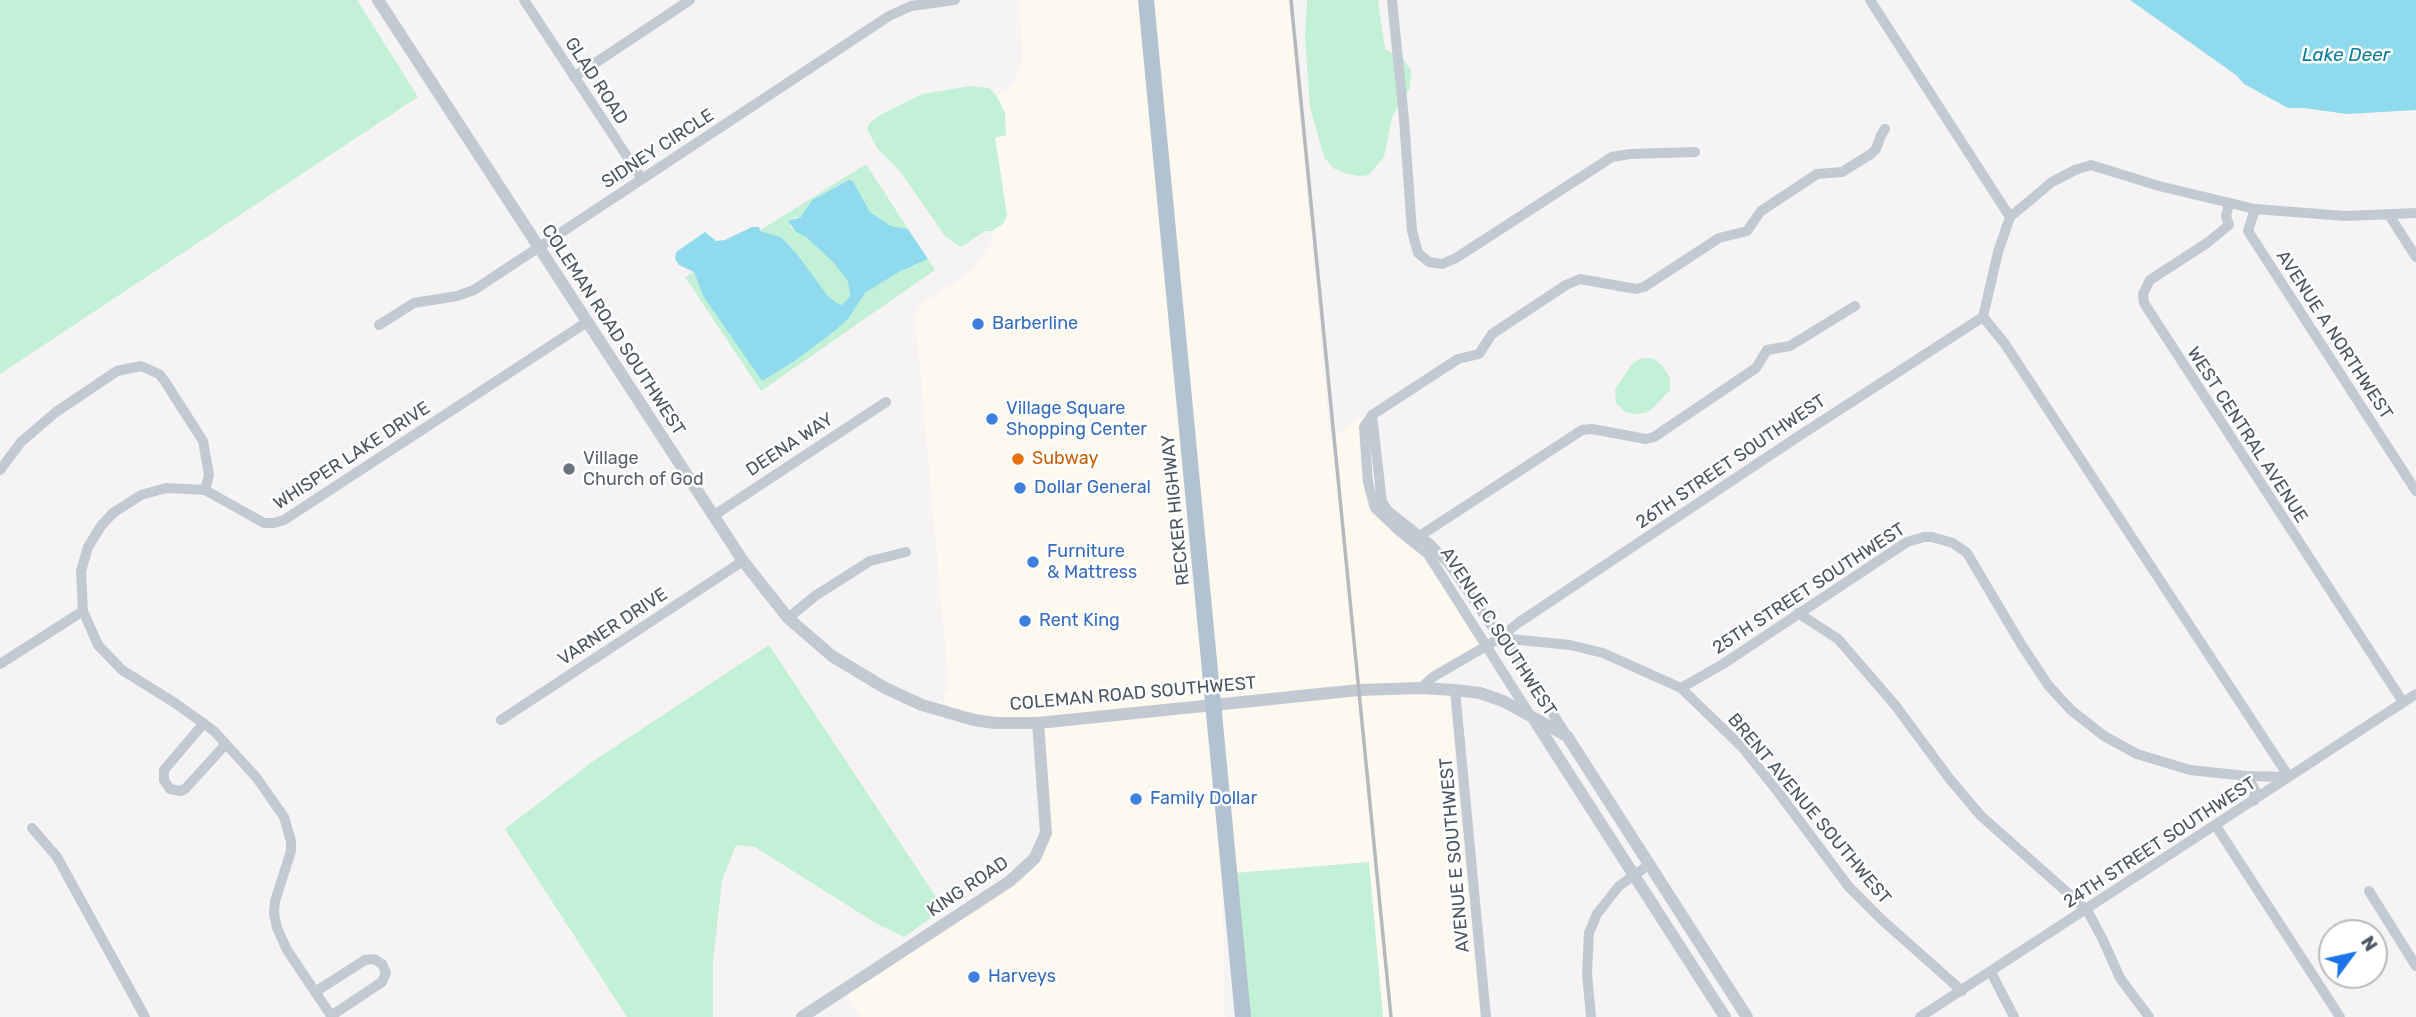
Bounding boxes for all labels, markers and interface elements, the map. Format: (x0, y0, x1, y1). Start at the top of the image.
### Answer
street label: GLAD ROAD (560, 33, 632, 129)
water label: Lake Deer (2302, 45, 2390, 67)
street label: SIDNEY CIRCLE (598, 105, 718, 193)
street label: COLEMAN ROAD SOUTHWEST (537, 220, 689, 440)
street label: AVENUE A NORTHWEST (2271, 246, 2397, 424)
place label: Barberline (992, 313, 1078, 335)
marker: Barberline (970, 316, 986, 332)
street label: WEST CENTRAL AVENUE (2182, 343, 2312, 527)
street label: 26TH STREET SOUTHWEST (1632, 390, 1830, 534)
street label: WHISPER LAKE DRIVE (270, 397, 434, 515)
place label: Village Square Shopping Center (1006, 398, 1147, 440)
street label: DEENA WAY (742, 409, 838, 481)
marker: Village Square Shopping Center (984, 411, 1000, 427)
street label: RECKER HIGHWAY (1157, 433, 1195, 587)
place label: Village Church of God (583, 448, 704, 490)
place label: Subway (1032, 448, 1098, 470)
marker: Subway (1010, 451, 1026, 467)
marker: Village Church of God (561, 461, 577, 477)
place label: Dollar General (1034, 477, 1151, 499)
marker: Dollar General (1012, 480, 1028, 496)
street label: 25TH STREET SOUTHWEST (1709, 519, 1909, 659)
place label: Furniture & Mattress (1047, 541, 1137, 584)
street label: AVENUE C SOUTHWEST (1435, 544, 1561, 720)
marker: Furniture & Mattress (1025, 554, 1041, 570)
street label: VARNER DRIVE (554, 584, 672, 670)
place label: Rent King (1039, 610, 1120, 632)
marker: Rent King (1017, 613, 1033, 629)
street label: COLEMAN ROAD SOUTHWEST (1009, 672, 1257, 716)
street label: BRENT AVENUE SOUTHWEST (1723, 709, 1895, 909)
street label: AVENUE E SOUTHWEST (1436, 757, 1474, 953)
street label: 24TH STREET SOUTHWEST (2060, 773, 2260, 913)
place label: Family Dollar (1150, 788, 1257, 810)
marker: Family Dollar (1128, 791, 1144, 807)
street label: KING ROAD (923, 852, 1013, 922)
north arrow (2318, 919, 2388, 989)
text: N (2356, 931, 2383, 955)
place label: Harveys (988, 966, 1056, 988)
marker: Harveys (966, 969, 982, 985)

